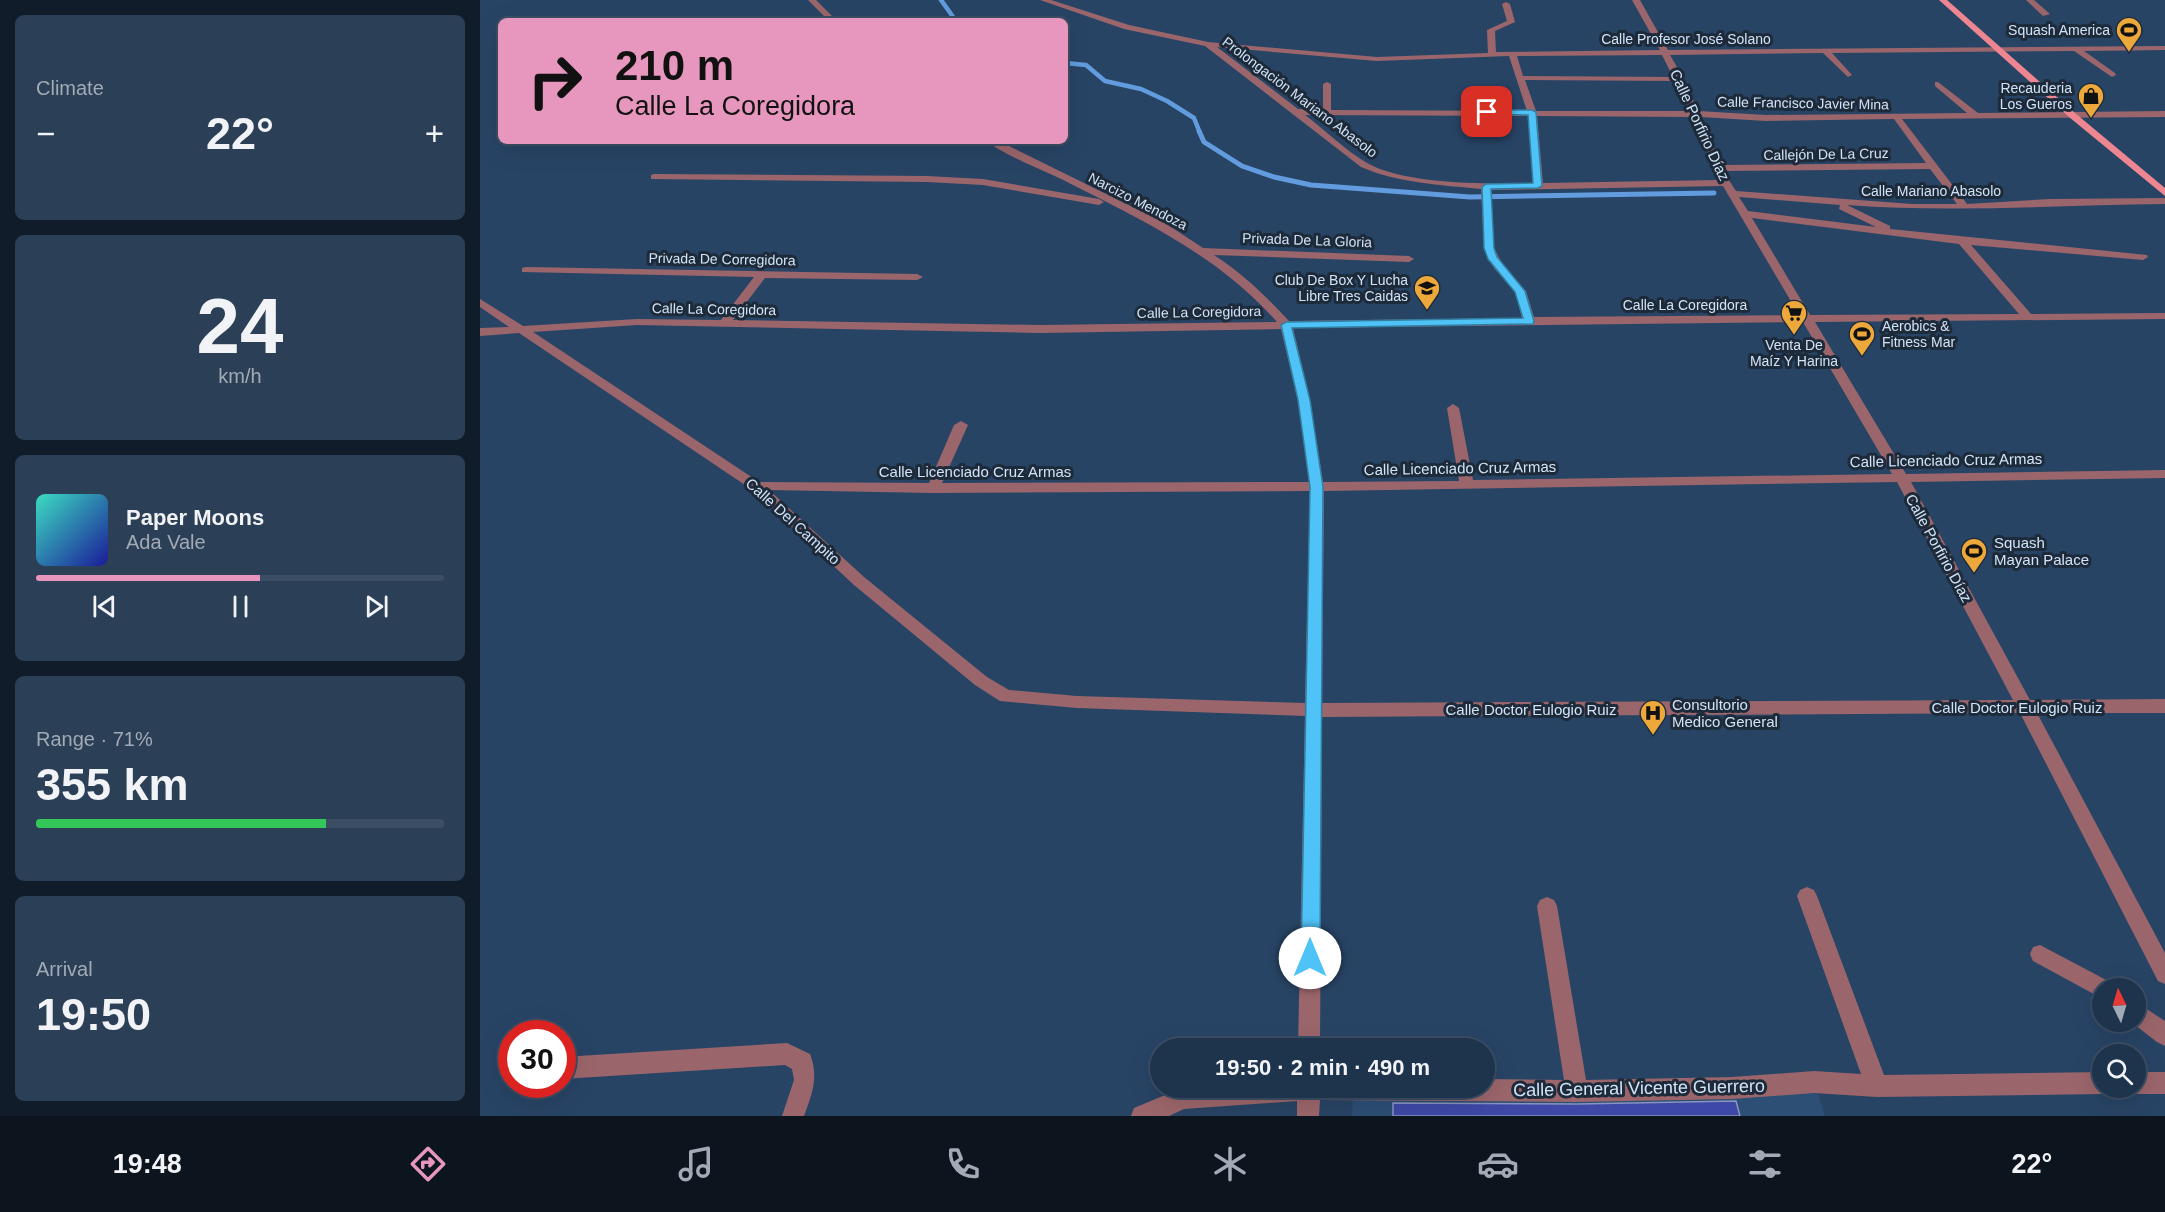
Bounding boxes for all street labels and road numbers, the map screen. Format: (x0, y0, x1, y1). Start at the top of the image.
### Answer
street label: Calle Profesor José Solano (1601, 31, 1771, 47)
street label: Prolongación Mariano Abasolo (1219, 33, 1381, 161)
street label: Calle Porfirio Díaz (1667, 67, 1733, 183)
street label: Calle Francisco Javier Mina (1717, 94, 1889, 113)
street label: Callejón De La Cruz (1763, 145, 1889, 163)
street label: Narcizo Mendoza (1086, 169, 1190, 233)
street label: Calle Mariano Abasolo (1861, 183, 2001, 199)
street label: Privada De La Gloria (1242, 230, 1372, 250)
street label: Privada De Corregidora (648, 250, 796, 268)
street label: Calle La Coregidora (1623, 297, 1747, 313)
street label: Calle La Coregidora (652, 300, 777, 318)
street label: Calle La Coregidora (1137, 303, 1262, 321)
street label: Calle Licenciado Cruz Armas (1850, 450, 2042, 470)
street label: Calle Licenciado Cruz Armas (1364, 458, 1556, 478)
street label: Calle Licenciado Cruz Armas (879, 463, 1071, 480)
street label: Calle Del Campito (742, 474, 844, 568)
street label: Calle Porfirio Díaz (1902, 491, 1976, 605)
street label: Calle Doctor Eulogio Ruiz (1932, 699, 2102, 716)
street label: Calle Doctor Eulogio Ruiz (1446, 701, 1616, 718)
street label: Calle General Vicente Guerrero (1513, 1076, 1765, 1100)

